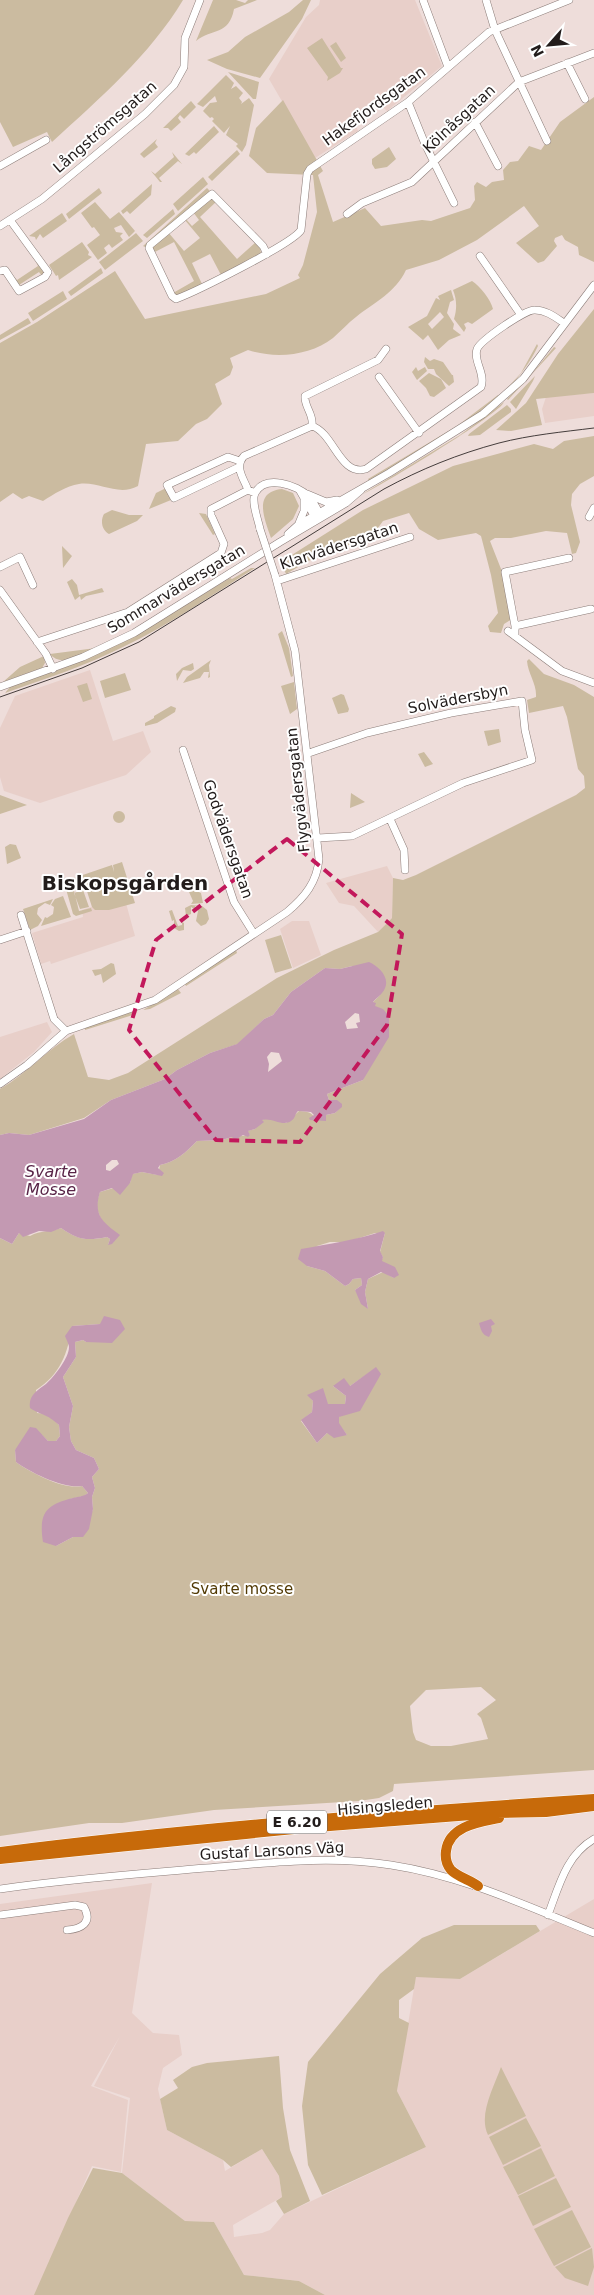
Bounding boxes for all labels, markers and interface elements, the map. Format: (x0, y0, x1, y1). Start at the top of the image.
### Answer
north arrow (524, 20, 574, 70)
text: N (528, 42, 547, 60)
street label: Hakefjordsgatan (319, 63, 429, 149)
street label: Långströmsgatan (50, 77, 160, 177)
street label: Kölnåsgatan (419, 81, 499, 157)
street label: Klarvädersgatan (278, 518, 400, 574)
street label: Sommarvädersgatan (104, 541, 248, 637)
street label: Solvädersbyn (406, 680, 510, 718)
street label: Flygvädersgatan (283, 727, 313, 853)
street label: Godvädersgatan (199, 777, 257, 901)
district label: Biskopsgården (42, 871, 208, 895)
water label: Svarte Mosse (25, 1162, 77, 1199)
park label: Svarte mosse (191, 1580, 293, 1598)
street label: Hisingsleden (336, 1793, 434, 1819)
road number: E 6.20 (267, 1810, 327, 1834)
street label: Gustaf Larsons Väg (199, 1838, 345, 1864)

